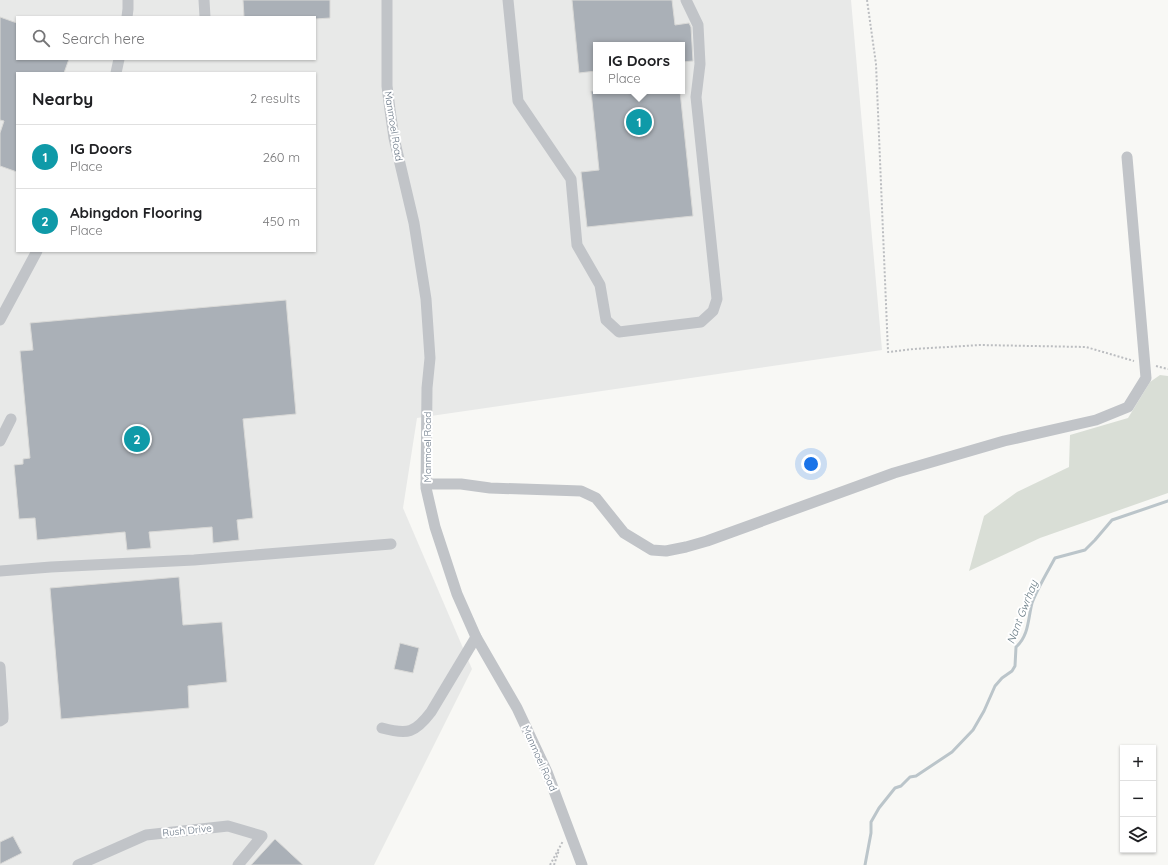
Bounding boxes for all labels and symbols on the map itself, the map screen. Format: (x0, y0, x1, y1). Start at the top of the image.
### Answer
street label: Manmoel Road (382, 90, 405, 162)
pin: 1 (626, 107, 652, 137)
street label: Manmoel Road (421, 412, 434, 482)
pin: 2 (124, 424, 150, 454)
your location (801, 454, 821, 474)
water label: Nant Gwrhay (1003, 577, 1041, 646)
street label: Manmoel Road (519, 723, 560, 793)
street label: Rush Drive (162, 821, 213, 840)

